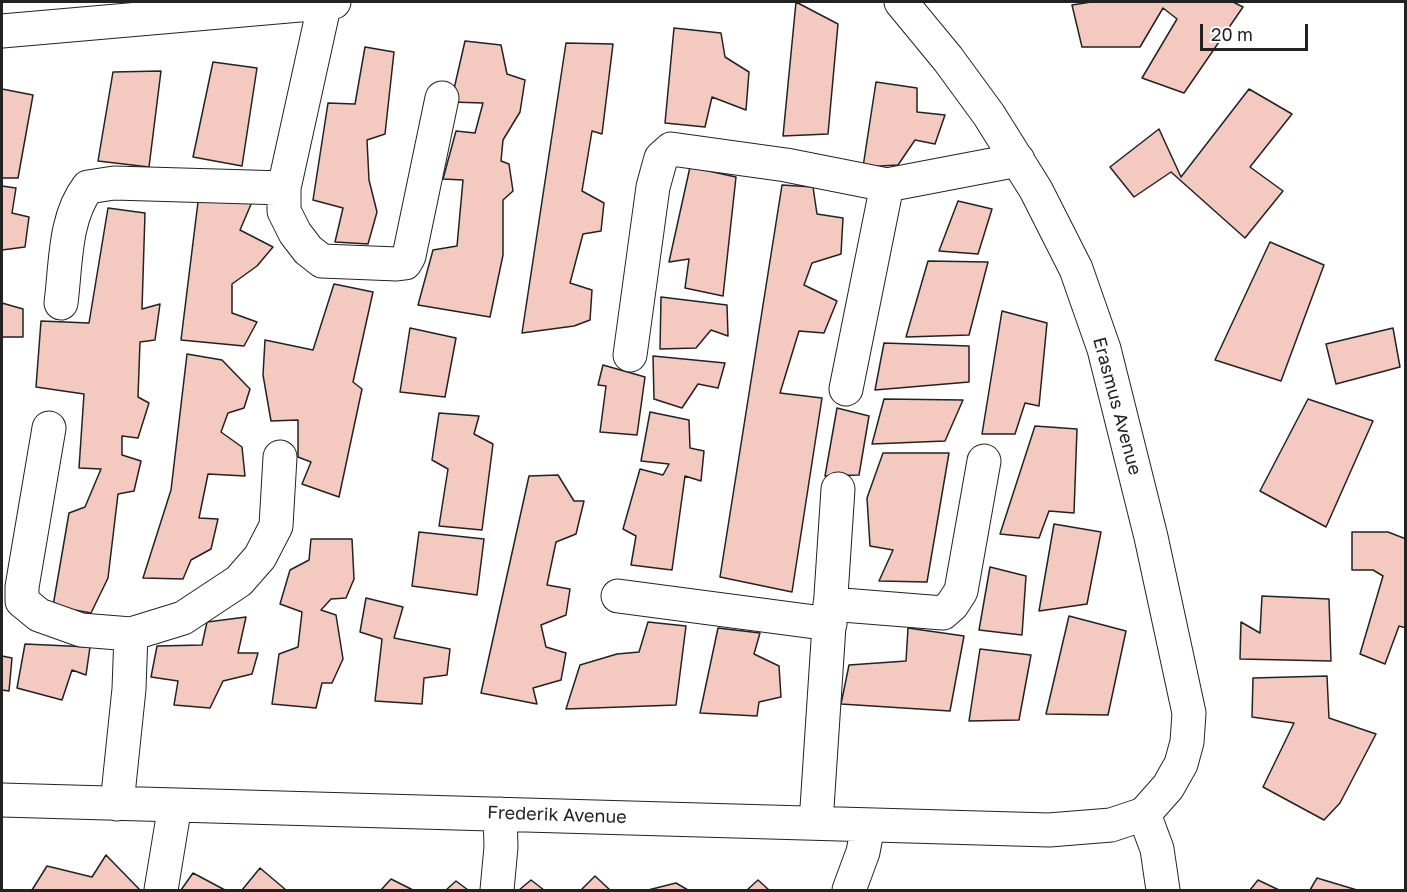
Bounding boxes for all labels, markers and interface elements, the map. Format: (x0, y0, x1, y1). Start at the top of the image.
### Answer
scale bar (1203, 12, 1311, 50)
text: 20 m (1211, 23, 1253, 45)
street label: Erasmus Avenue (1088, 335, 1146, 477)
street label: Frederik Avenue (487, 802, 627, 828)

